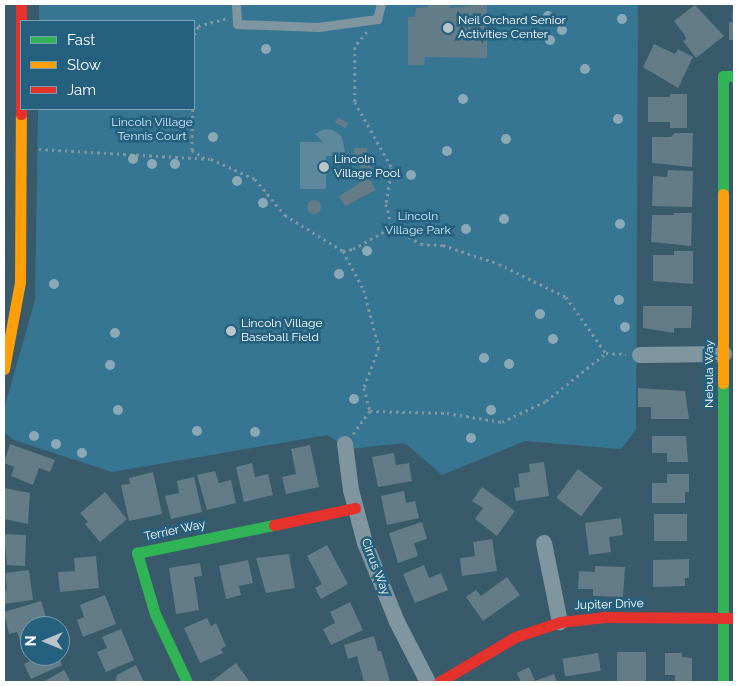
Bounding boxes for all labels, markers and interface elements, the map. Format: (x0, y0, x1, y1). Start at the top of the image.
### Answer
place label: Neil Orchard Senior Activities Center (458, 14, 566, 42)
legend (20, 20, 195, 110)
marker: Neil Orchard Senior Activities Center (442, 22, 454, 34)
text: Fast (67, 31, 95, 49)
text: Slow (67, 56, 101, 74)
text: Jam (67, 81, 96, 99)
park label: Lincoln Village Tennis Court (111, 116, 193, 144)
place label: Lincoln Village Pool (334, 153, 400, 181)
marker: Lincoln Village Pool (318, 161, 330, 173)
park label: Lincoln Village Park (385, 210, 451, 238)
place label: Lincoln Village Baseball Field (241, 317, 323, 345)
marker: Lincoln Village Baseball Field (225, 325, 237, 337)
street label: Nebula Way (703, 340, 717, 408)
street label: Terrier Way (143, 517, 207, 545)
street label: Cirrus Way (358, 536, 392, 598)
street label: Jupiter Drive (574, 597, 644, 613)
north arrow (20, 616, 70, 666)
text: N (23, 636, 39, 646)

